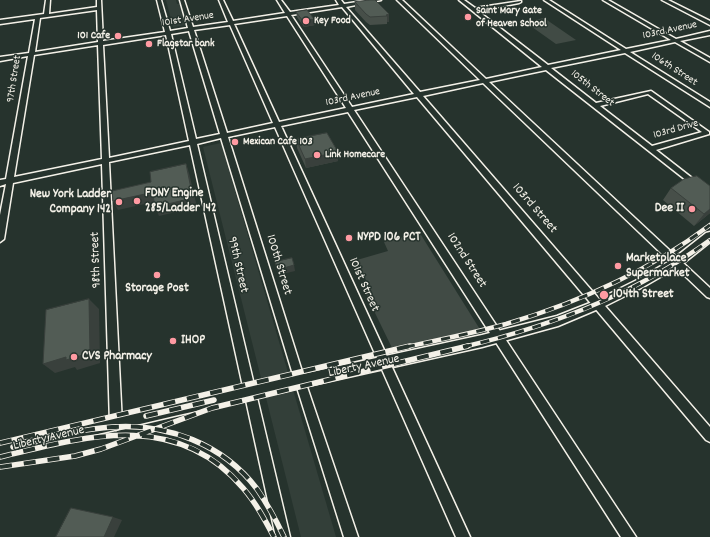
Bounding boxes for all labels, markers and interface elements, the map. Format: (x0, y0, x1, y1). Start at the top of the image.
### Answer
place label: Saint Mary Gate of Heaven School (476, 4, 547, 30)
street label: 101st Avenue (161, 9, 215, 31)
marker: Saint Mary Gate of Heaven School (463, 12, 473, 22)
place label: Key Food (314, 14, 351, 28)
marker: Key Food (301, 16, 311, 26)
street label: 103rd Avenue (642, 19, 698, 43)
place label: 101 Cafe (77, 29, 110, 43)
marker: 101 Cafe (113, 31, 123, 41)
place label: Flagstar bank (157, 37, 214, 51)
marker: Flagstar bank (144, 39, 154, 49)
street label: 106th Street (649, 50, 699, 90)
street label: 97th Street (5, 54, 25, 104)
street label: 105th Street (568, 68, 616, 110)
street label: 103rd Avenue (325, 86, 381, 110)
street label: 103rd Drive (652, 117, 700, 143)
place label: Mexican Cafe 103 (243, 135, 313, 149)
marker: Mexican Cafe 103 (230, 137, 240, 147)
place label: Link Homecare (325, 148, 385, 162)
marker: Link Homecare (312, 150, 322, 160)
street label: 103rd Street (508, 181, 560, 237)
place label: FDNY Engine 285/Ladder 142 (145, 186, 217, 217)
place label: New York Ladder Company 142 (30, 187, 111, 218)
marker: FDNY Engine 285/Ladder 142 (132, 196, 142, 206)
marker: New York Ladder Company 142 (114, 197, 124, 207)
place label: Dee II (655, 201, 684, 217)
marker: Dee II (687, 204, 697, 214)
place label: NYPD 106 PCT (357, 230, 421, 246)
street label: 102nd Street (442, 231, 490, 291)
street label: 98th Street (88, 232, 106, 288)
street label: 100th Street (261, 233, 295, 297)
marker: NYPD 106 PCT (344, 233, 354, 243)
street label: 99th Street (223, 235, 251, 295)
place label: Marketplace Supermarket (626, 251, 690, 282)
street label: 101st Street (344, 256, 382, 314)
marker: Marketplace Supermarket (613, 261, 623, 271)
marker: Storage Post (152, 270, 162, 280)
place label: Storage Post (125, 281, 189, 297)
place label: 104th Street (613, 287, 674, 303)
marker: 104th Street (598, 289, 610, 301)
place label: IHOP (181, 333, 205, 349)
marker: IHOP (168, 336, 178, 346)
place label: CVS Pharmacy (82, 349, 152, 365)
marker: CVS Pharmacy (69, 352, 79, 362)
street label: Liberty Avenue (327, 352, 401, 382)
street label: Liberty Avenue (12, 423, 86, 455)

